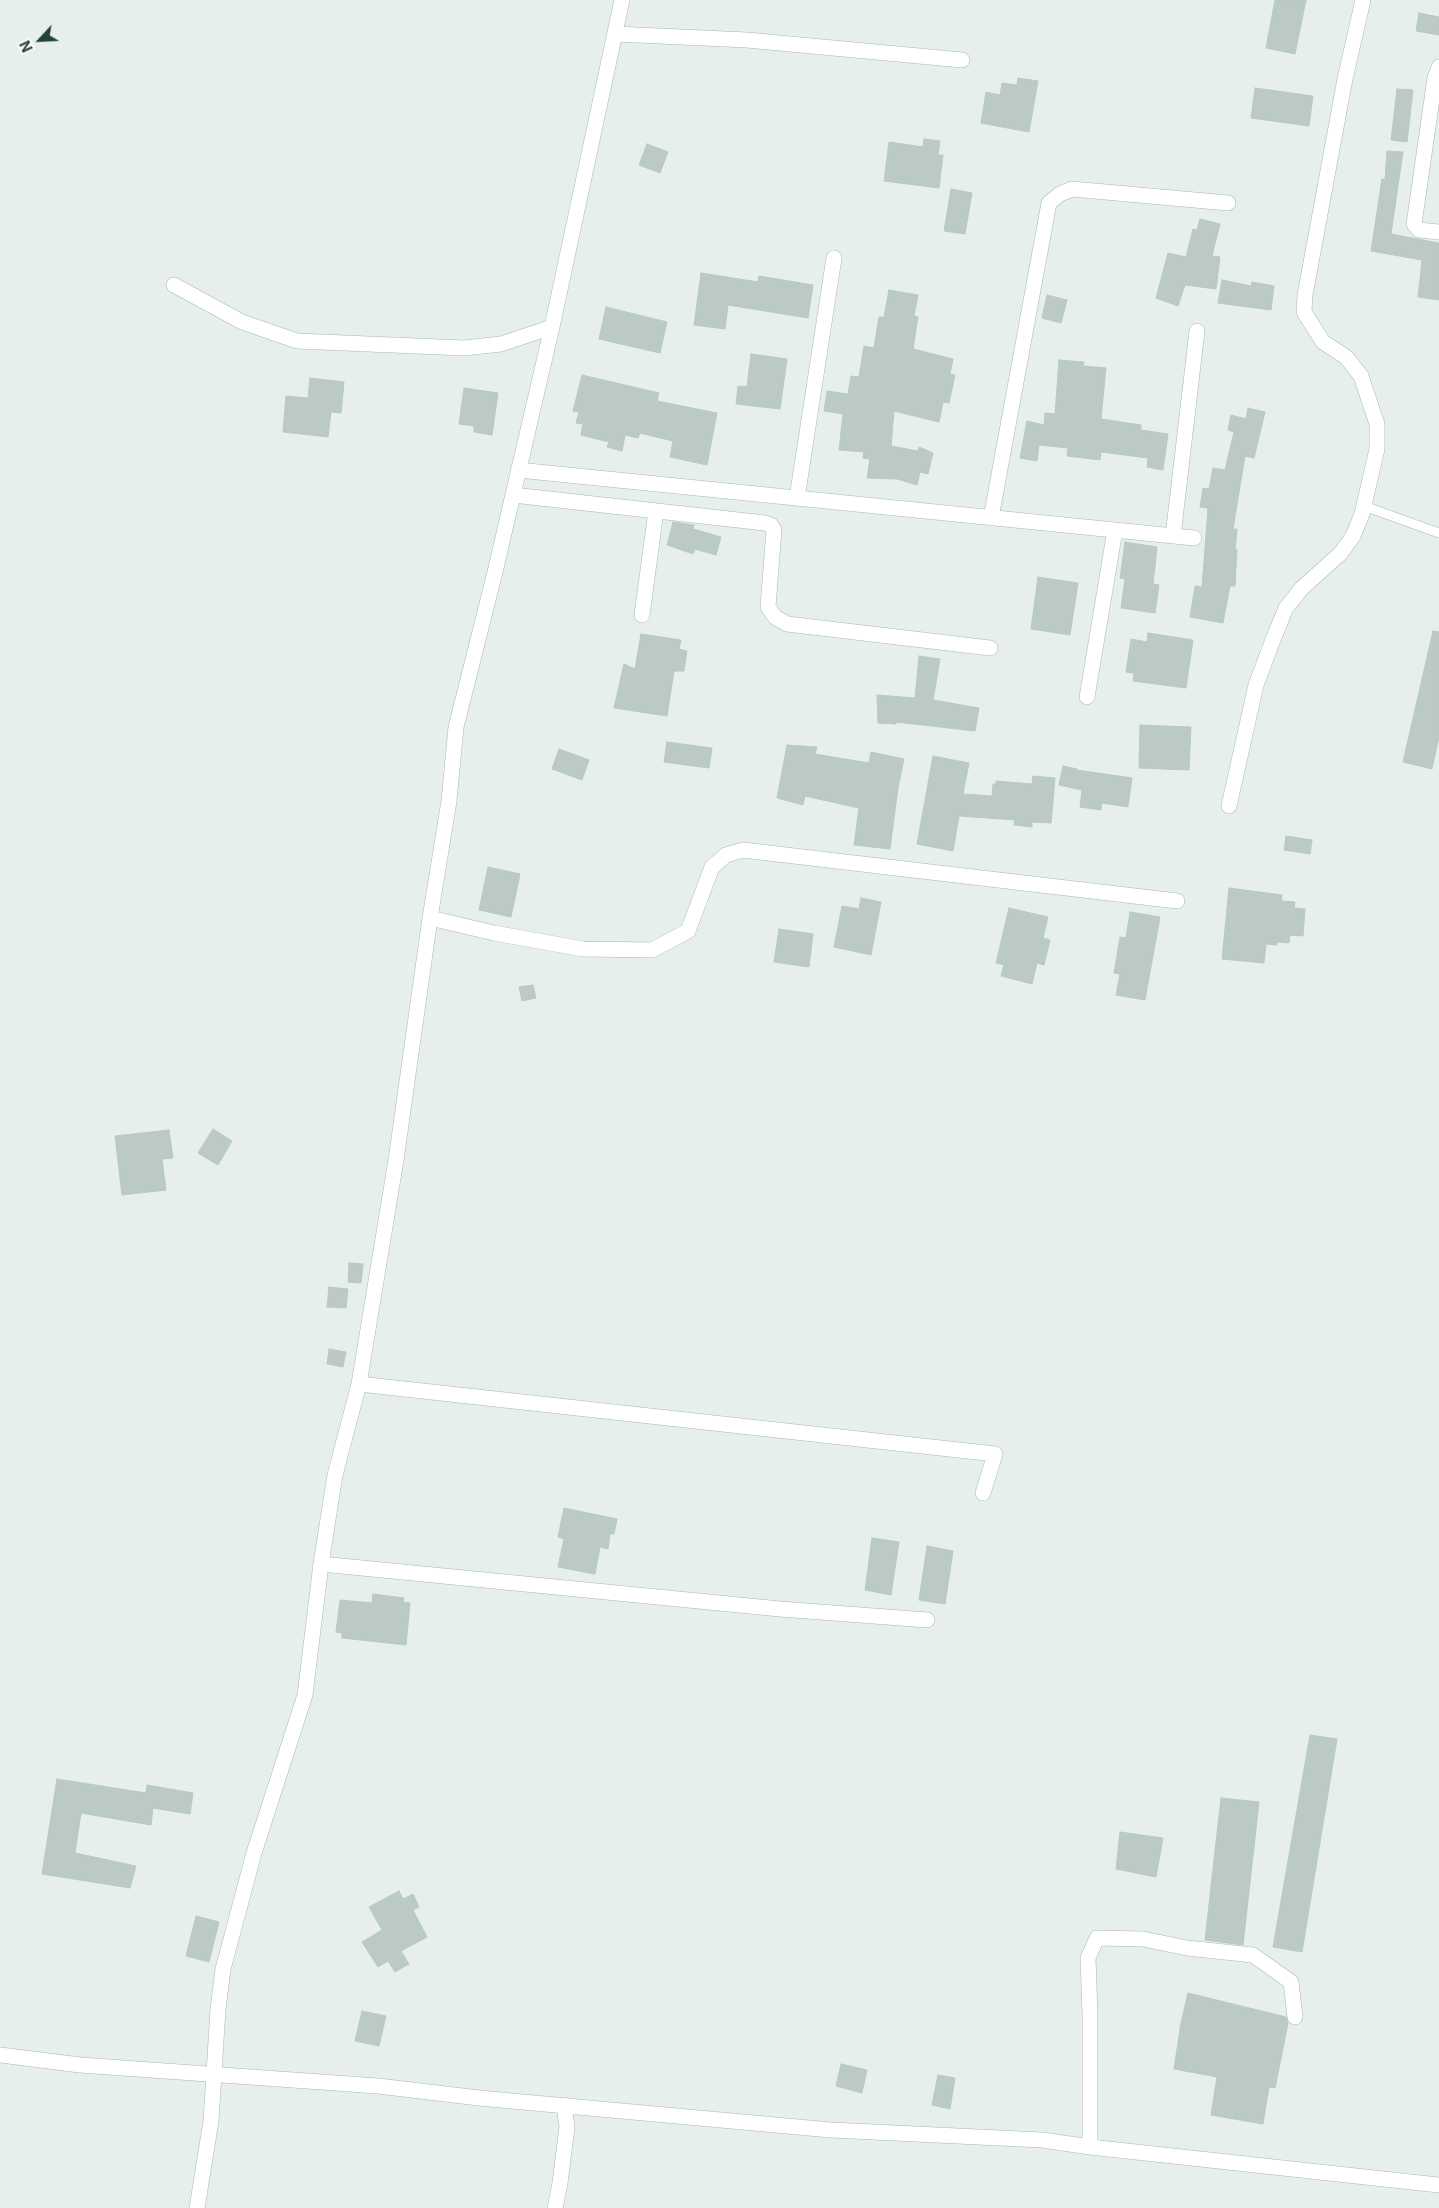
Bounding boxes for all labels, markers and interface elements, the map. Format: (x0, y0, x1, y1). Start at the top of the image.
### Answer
north arrow (15, 15, 65, 65)
text: N (16, 38, 36, 55)

